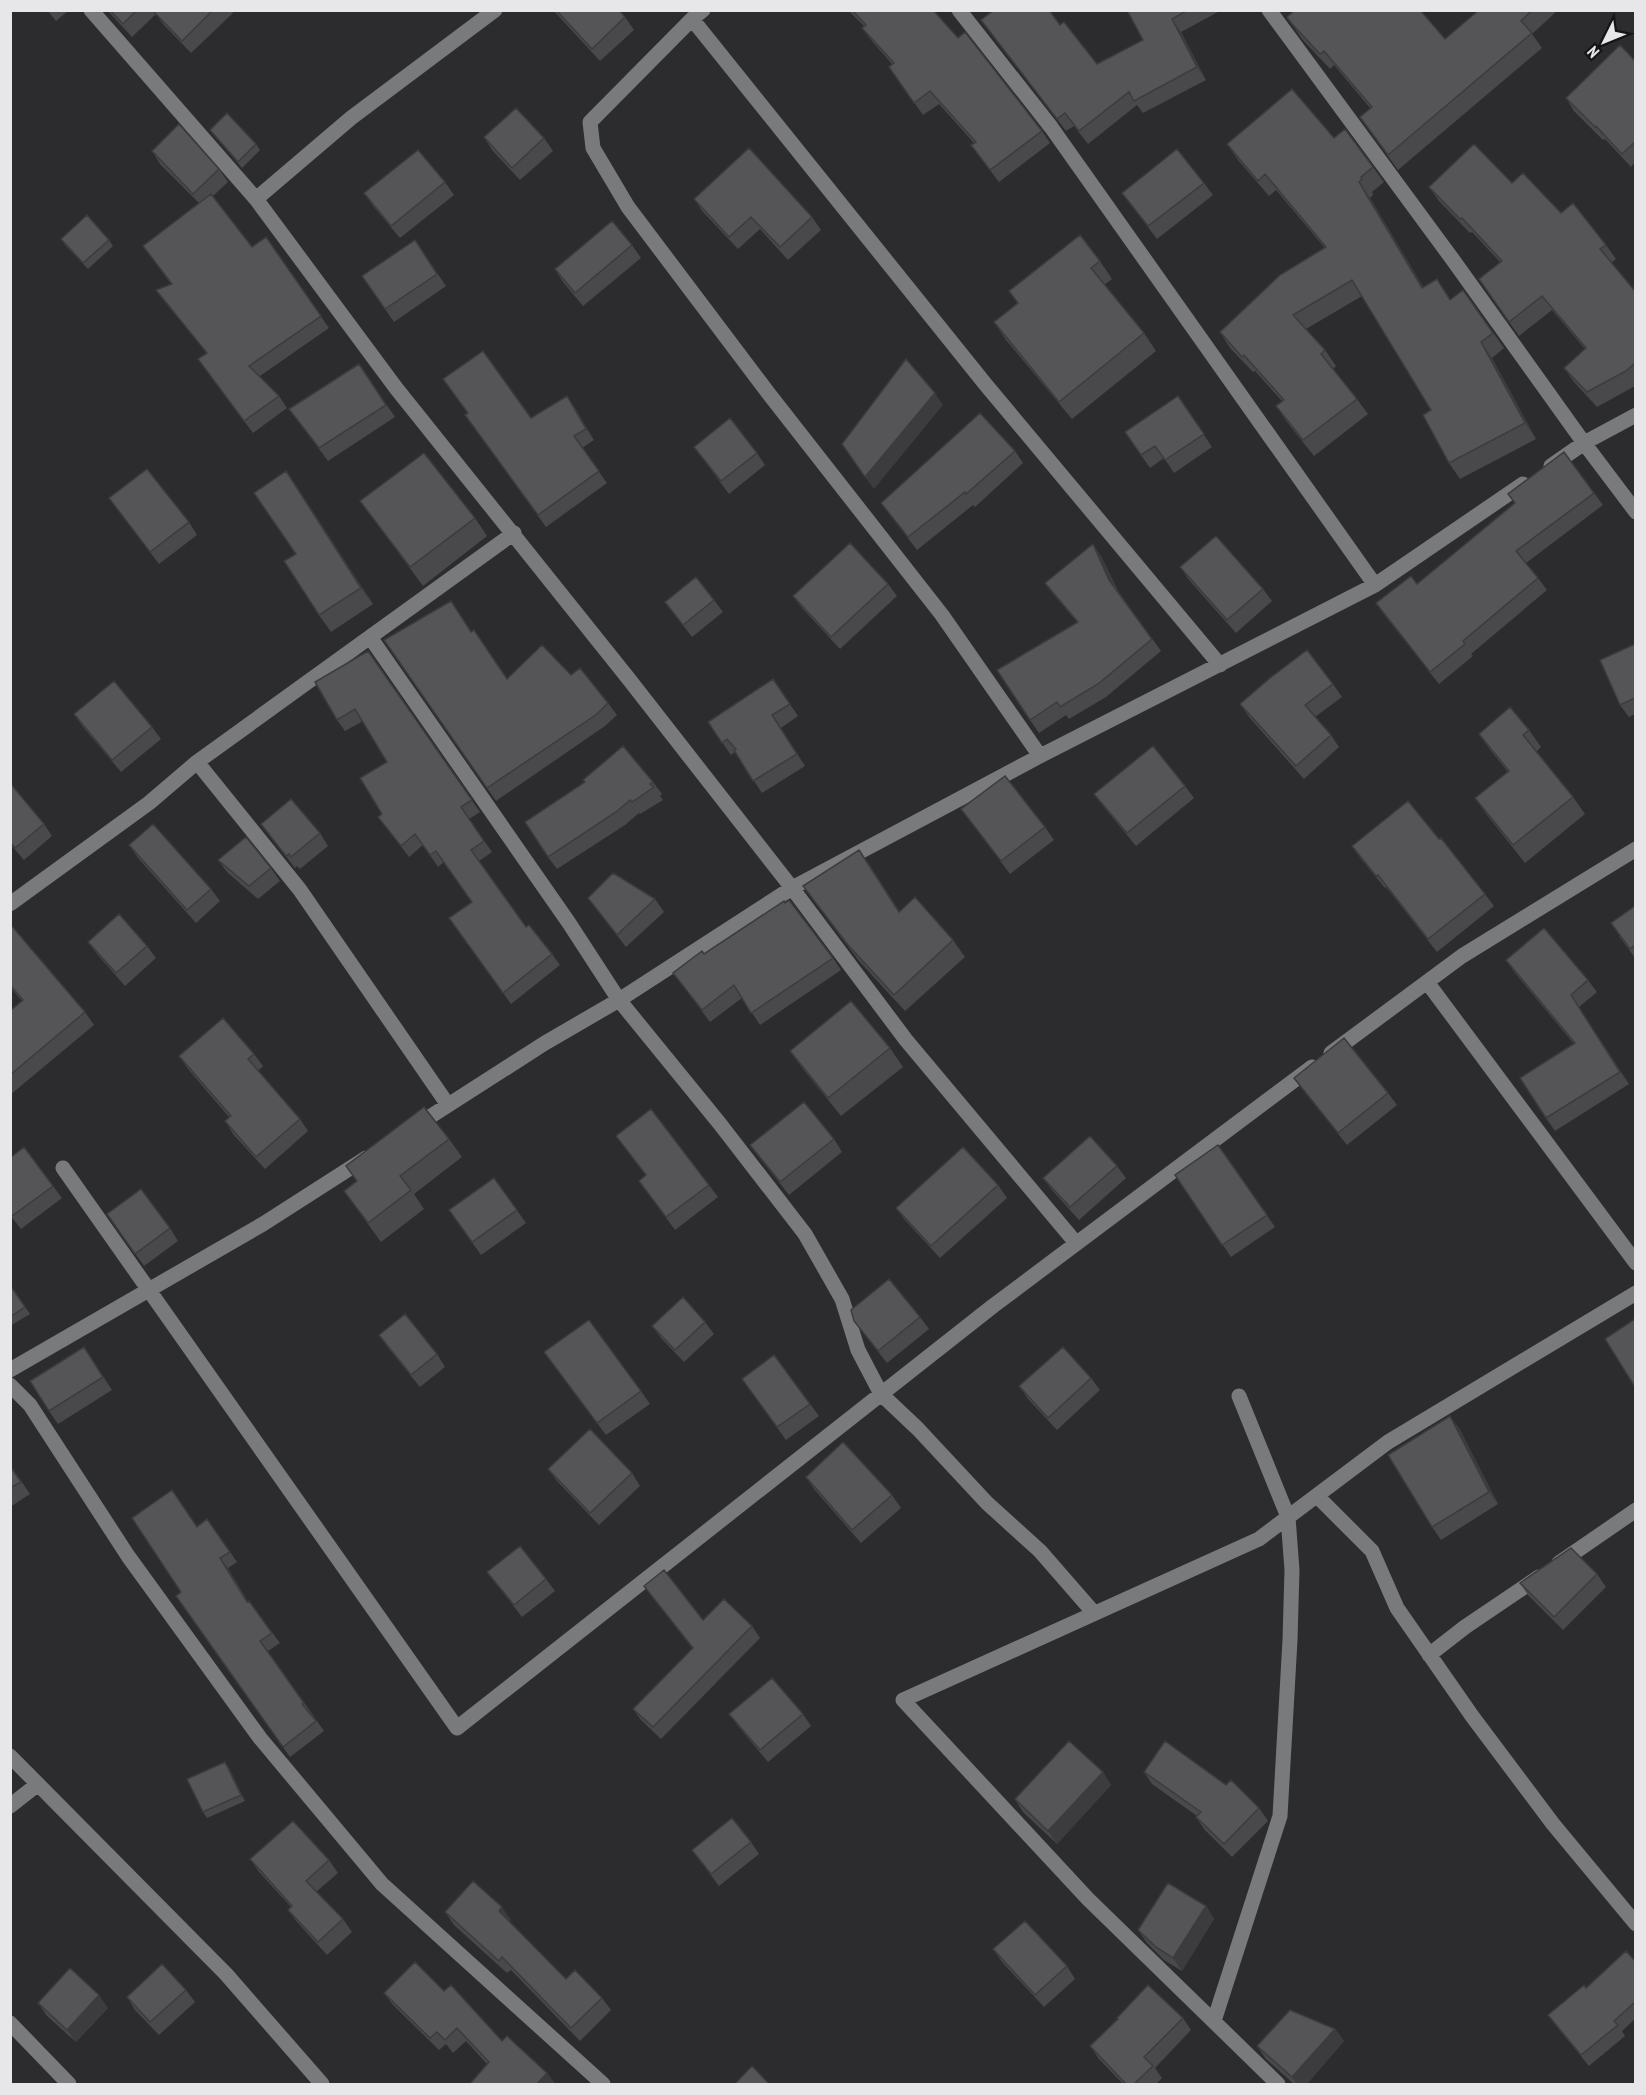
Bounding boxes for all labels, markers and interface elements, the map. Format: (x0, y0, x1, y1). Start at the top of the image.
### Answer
north arrow (1574, 12, 1634, 72)
text: N (1583, 42, 1603, 62)

